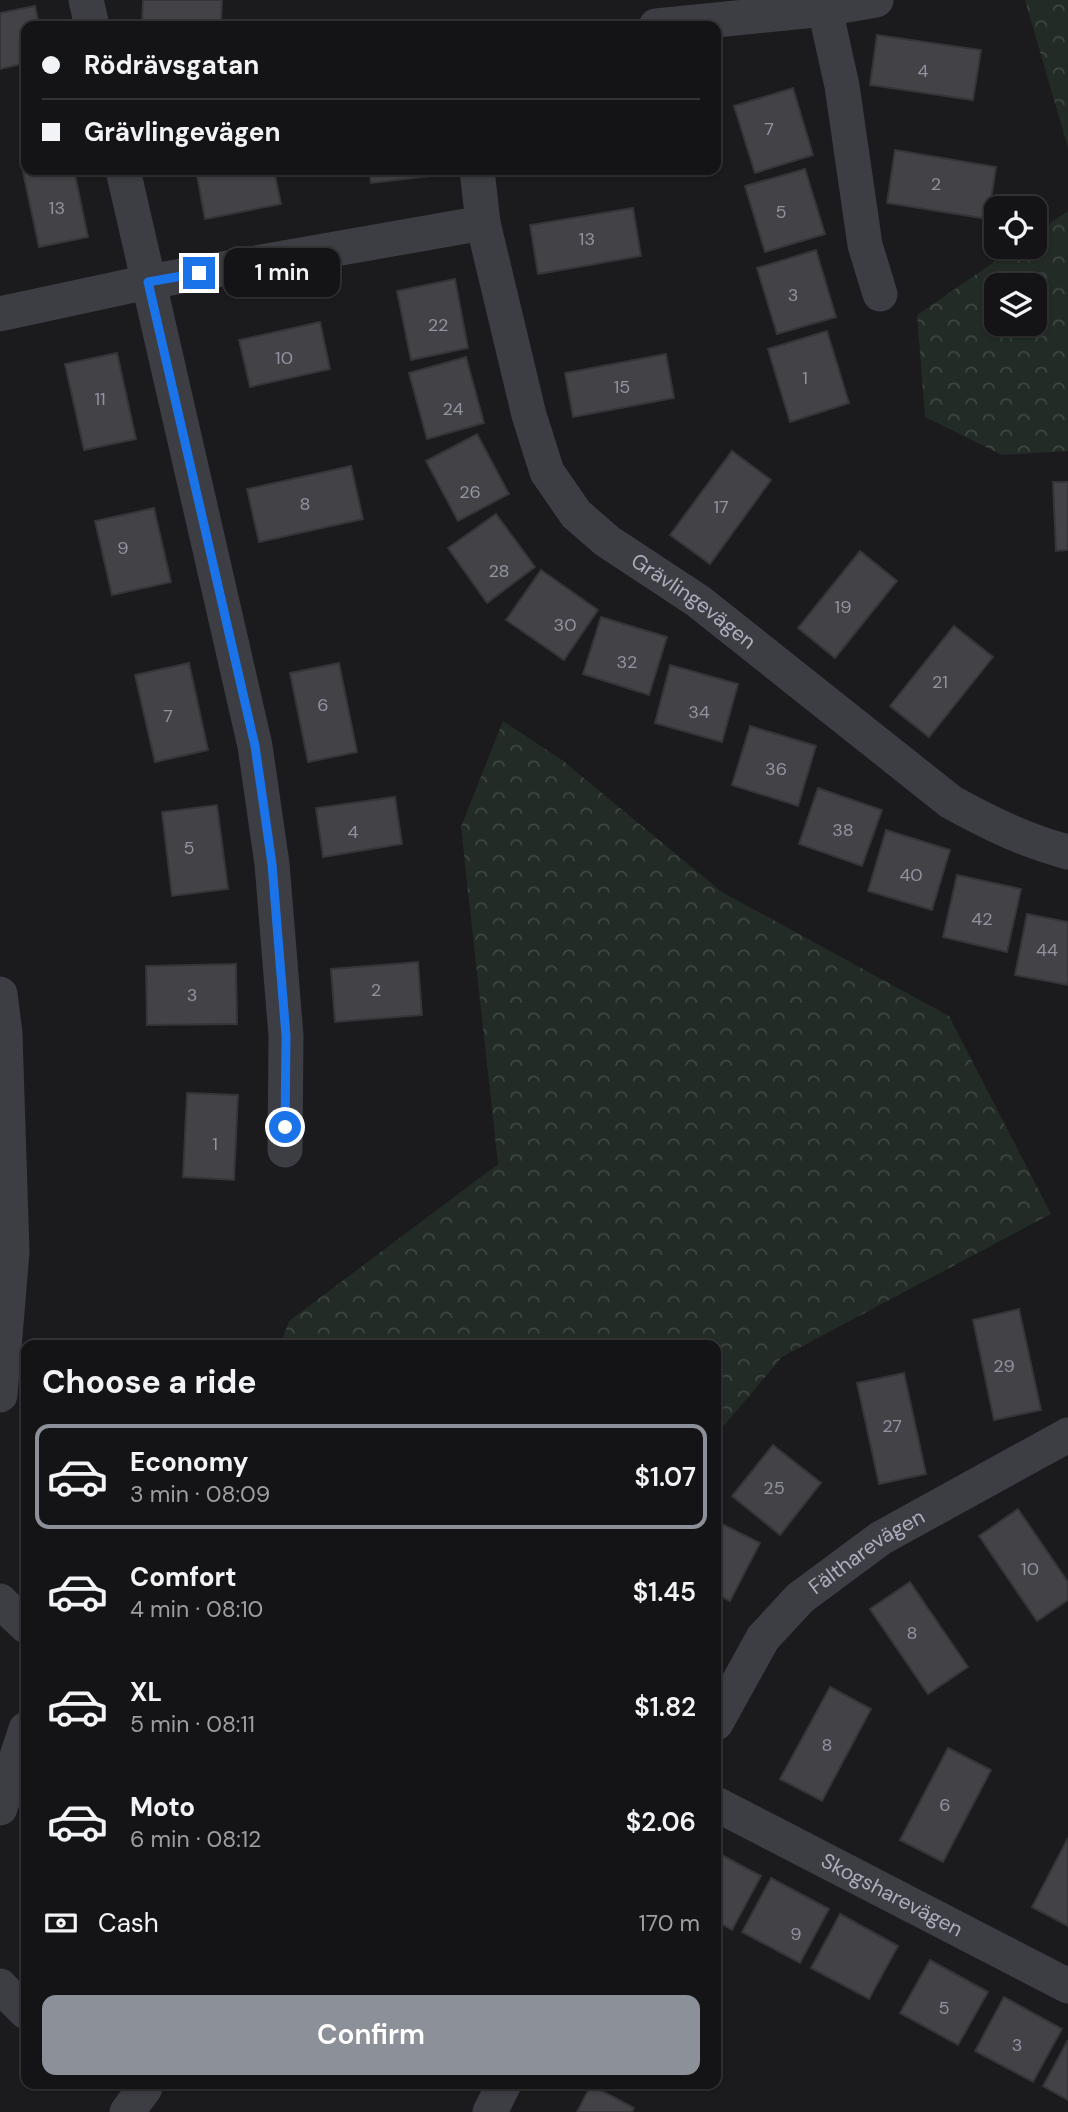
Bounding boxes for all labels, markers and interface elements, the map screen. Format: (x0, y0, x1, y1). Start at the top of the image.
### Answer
text: Rödrävsgatan (84, 48, 259, 82)
house number: 4 (918, 59, 929, 83)
text: Grävlingevägen (84, 115, 280, 149)
house number: 7 (764, 117, 774, 141)
house number: 2 (931, 172, 941, 196)
house number: 13 (49, 196, 65, 220)
map controls (984, 196, 1047, 336)
button: locate (984, 196, 1047, 259)
house number: 5 (776, 200, 786, 224)
house number: 13 (579, 227, 595, 251)
callout: 1 min (224, 248, 339, 298)
route end (183, 257, 215, 289)
text: 1 min (255, 257, 309, 287)
button: layers (984, 273, 1047, 336)
house number: 3 (788, 283, 798, 307)
house number: 22 (428, 313, 448, 337)
house number: 10 (275, 346, 293, 370)
house number: 1 (802, 366, 808, 390)
house number: 15 (614, 375, 630, 399)
house number: 11 (94, 387, 106, 411)
house number: 24 (443, 397, 464, 421)
house number: 26 (459, 480, 481, 504)
house number: 8 (300, 492, 310, 516)
house number: 17 (713, 495, 729, 519)
house number: 9 (117, 536, 129, 560)
street label: Grävlingevägen (626, 547, 762, 656)
house number: 28 (488, 559, 510, 583)
house number: 19 (835, 595, 851, 619)
house number: 30 (554, 613, 576, 637)
house number: 32 (616, 650, 638, 674)
house number: 21 (932, 670, 948, 694)
house number: 6 (317, 693, 329, 717)
house number: 34 (688, 700, 710, 724)
house number: 7 (163, 704, 173, 728)
house number: 36 (765, 757, 787, 781)
house number: 38 (832, 818, 854, 842)
house number: 4 (348, 820, 359, 844)
house number: 5 (184, 836, 194, 860)
house number: 40 (899, 863, 923, 887)
house number: 42 (971, 907, 993, 931)
house number: 44 (1036, 938, 1058, 962)
house number: 2 (371, 978, 381, 1002)
house number: 3 (187, 983, 197, 1007)
route start (269, 1111, 301, 1143)
house number: 1 (212, 1132, 218, 1156)
house number: 29 (993, 1354, 1015, 1378)
text: Choose a ride (42, 1361, 257, 1403)
house number: 27 (882, 1414, 902, 1438)
icon: car (46, 1445, 109, 1508)
text: Economy (130, 1445, 248, 1479)
text: $1.07 (634, 1460, 696, 1494)
house number: 25 (763, 1476, 785, 1500)
text: 3 min · 08:09 (130, 1479, 270, 1509)
street label: Fältharevägen (803, 1503, 930, 1601)
house number: 10 (1021, 1557, 1039, 1581)
icon: car (46, 1560, 109, 1623)
text: Comfort (130, 1560, 236, 1594)
text: $1.45 (633, 1575, 696, 1609)
text: 4 min · 08:10 (130, 1594, 263, 1624)
house number: 8 (907, 1621, 917, 1645)
icon: car (46, 1675, 109, 1738)
text: XL (130, 1675, 162, 1709)
text: $1.82 (634, 1690, 696, 1724)
text: 5 min · 08:11 (130, 1709, 255, 1739)
house number: 8 (822, 1733, 832, 1757)
icon: car (46, 1790, 109, 1853)
text: Moto (130, 1790, 195, 1824)
house number: 6 (939, 1793, 951, 1817)
text: $2.06 (626, 1805, 696, 1839)
text: 6 min · 08:12 (130, 1824, 261, 1854)
street label: Skogsharevägen (816, 1847, 968, 1943)
icon: cash (42, 1904, 80, 1942)
text: Cash (98, 1906, 159, 1940)
text: 170 m (639, 1908, 700, 1938)
house number: 9 (790, 1922, 802, 1946)
button: Confirm (42, 1995, 700, 2075)
house number: 5 (939, 1996, 949, 2020)
house number: 3 (1012, 2033, 1022, 2057)

